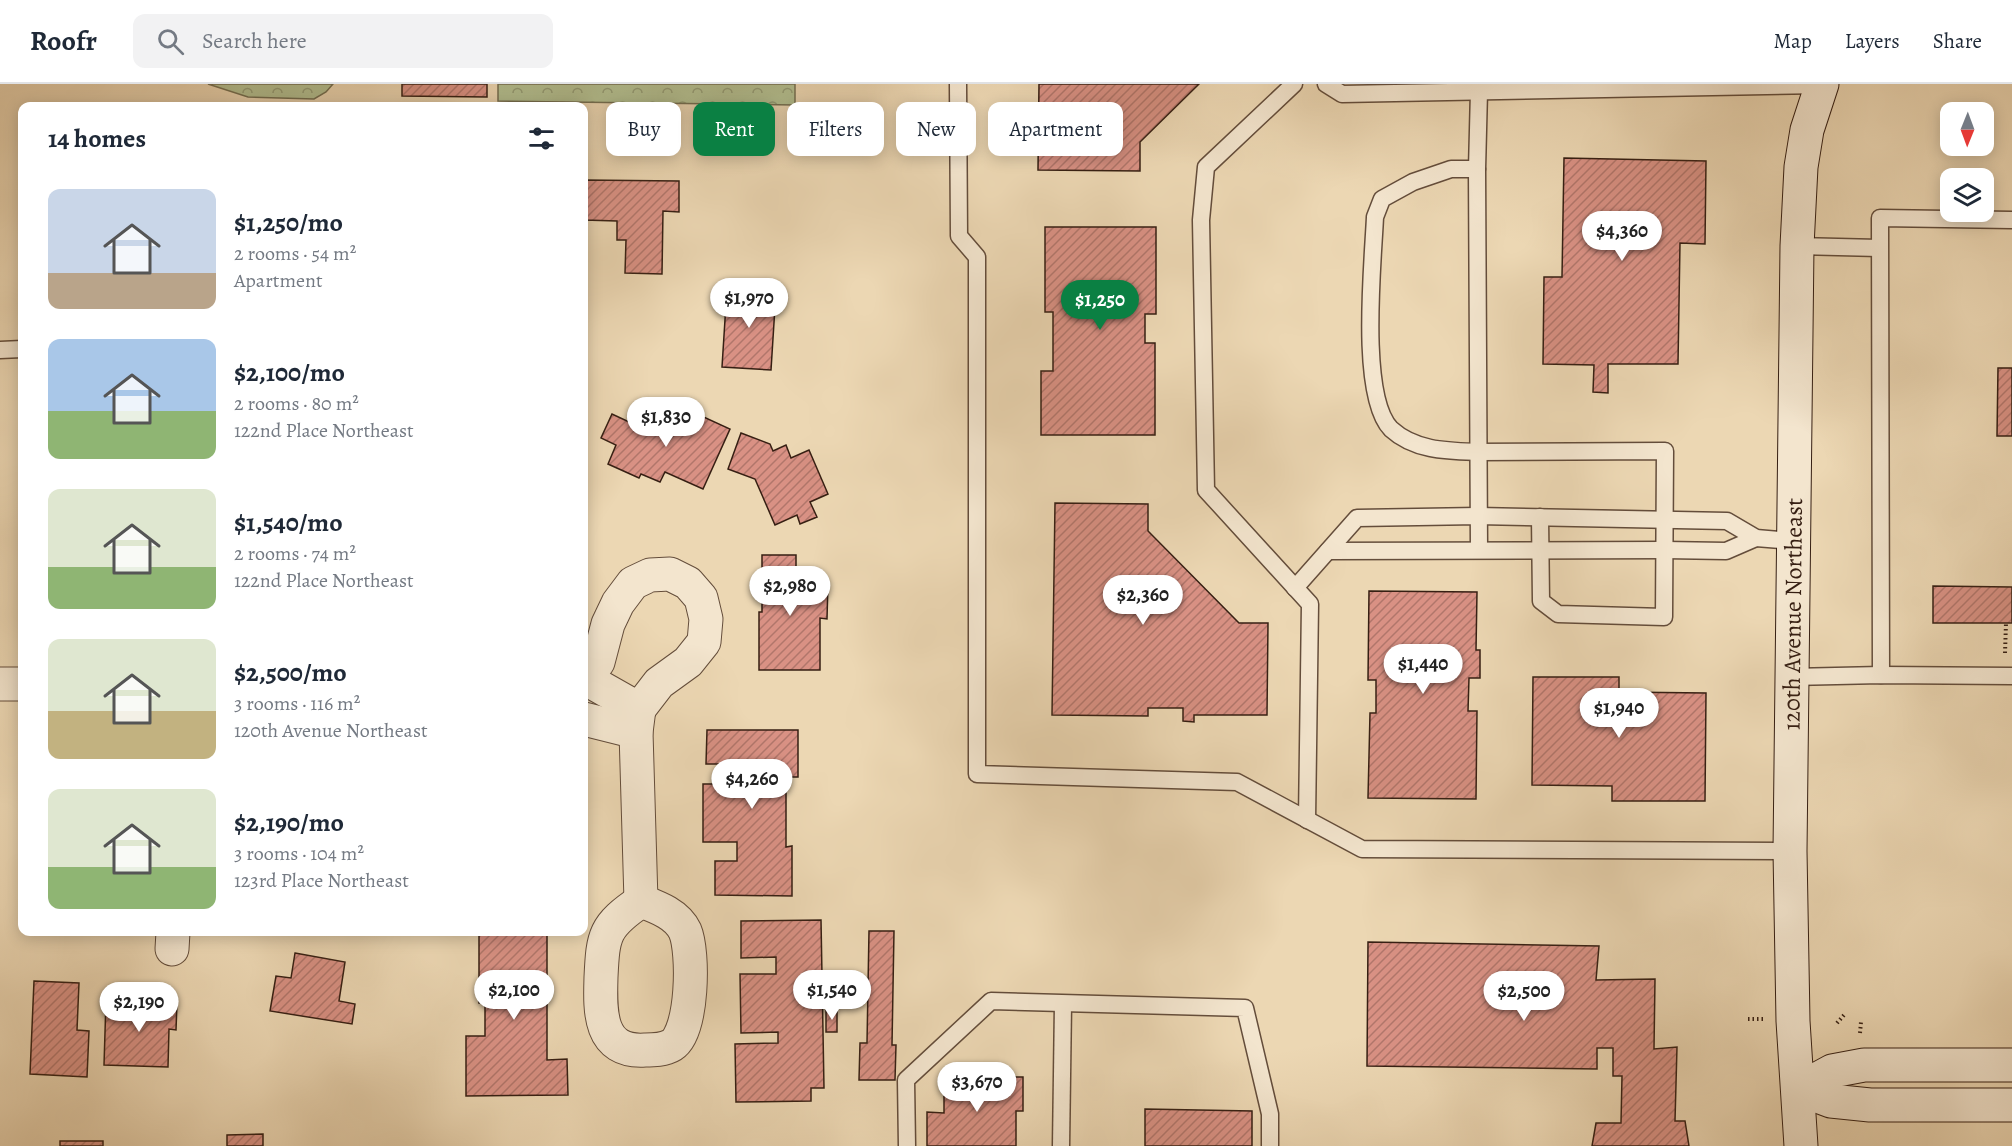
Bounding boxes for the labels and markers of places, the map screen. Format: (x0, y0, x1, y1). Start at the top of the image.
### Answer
pin: $4,360 (1573, 211, 1671, 262)
pin: $1,970 (700, 278, 798, 329)
pin: $1,250 (1051, 280, 1149, 331)
pin: $1,830 (617, 397, 715, 448)
pin: $2,980 (741, 566, 839, 617)
pin: $2,360 (1094, 575, 1192, 626)
pin: $1,440 (1374, 644, 1472, 695)
pin: $1,940 (1570, 688, 1668, 739)
pin: $4,260 (703, 759, 801, 810)
pin: $2,100 (465, 970, 563, 1021)
pin: $1,540 (783, 970, 881, 1021)
pin: $2,500 (1475, 971, 1573, 1022)
pin: $2,190 (90, 982, 188, 1033)
pin: $3,670 (928, 1062, 1026, 1113)

